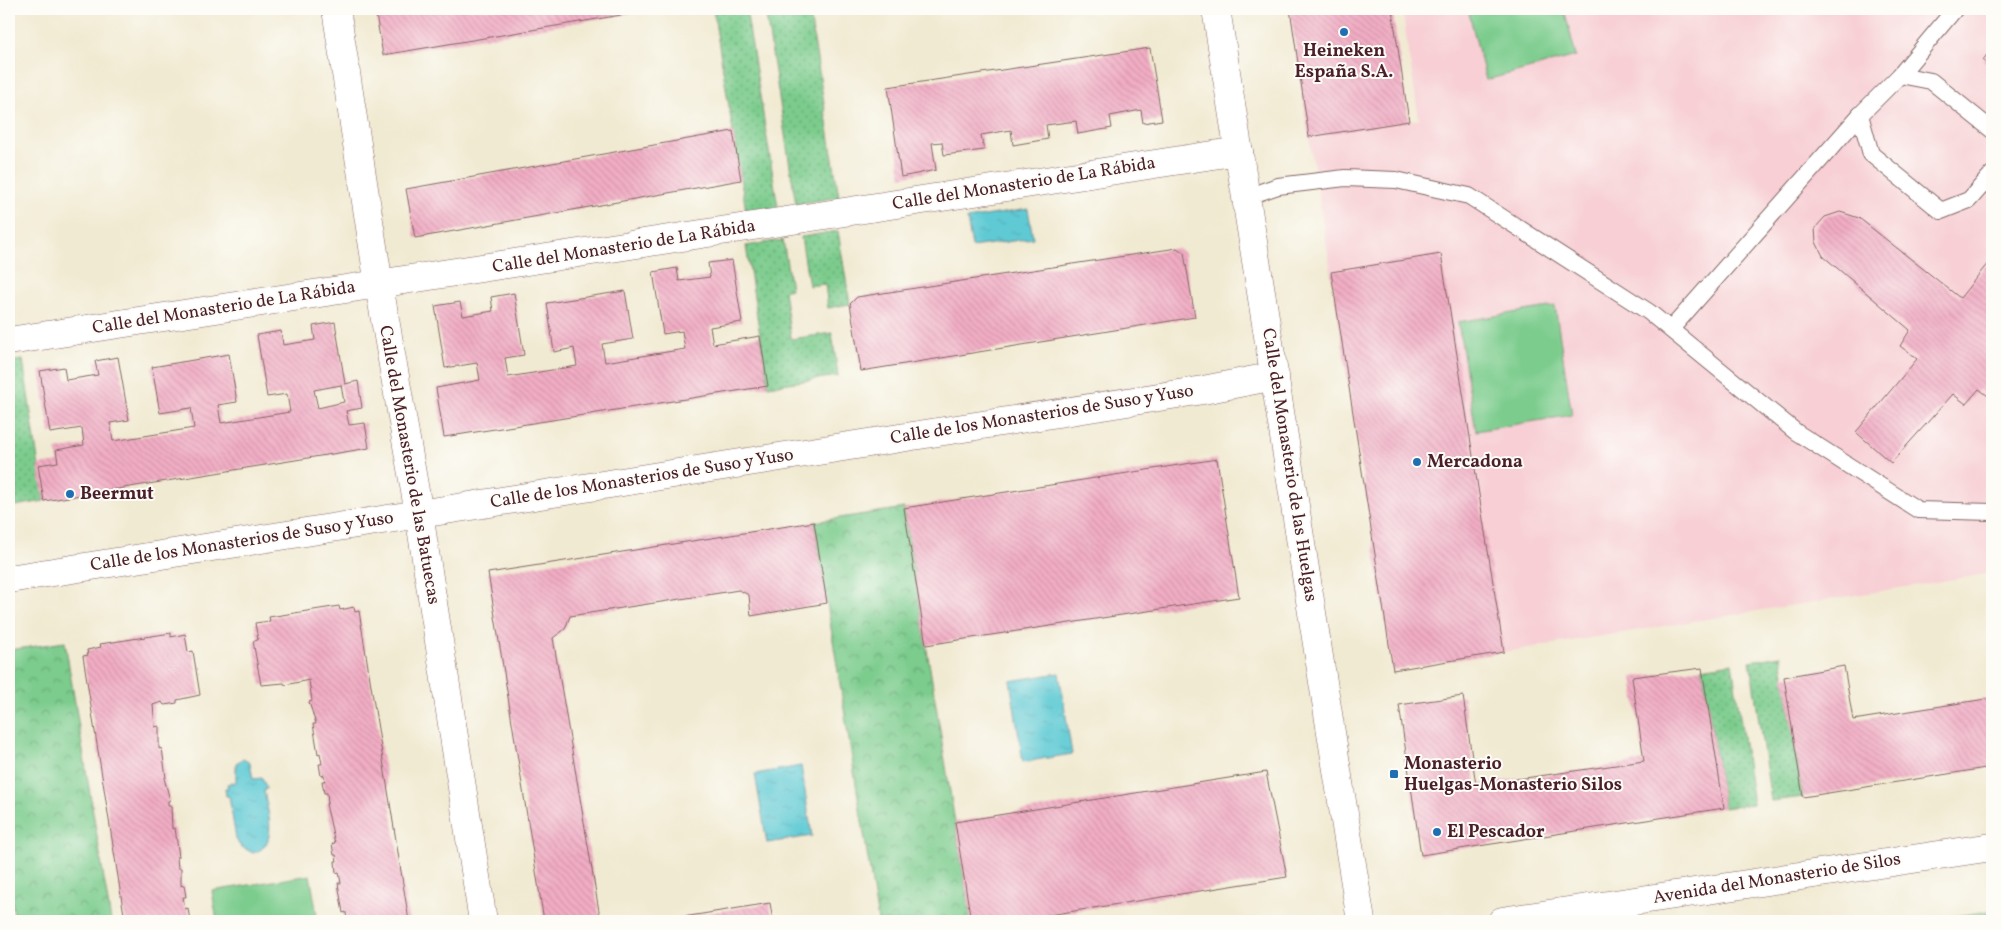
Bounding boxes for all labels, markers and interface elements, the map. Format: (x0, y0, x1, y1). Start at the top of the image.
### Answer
marker: Heineken España S.A. (1338, 26, 1350, 38)
place label: Heineken España S.A. (1295, 39, 1393, 85)
street label: Calle del Monasterio de La Rábida (891, 151, 1157, 217)
street label: Calle del Monasterio de La Rábida (491, 214, 757, 280)
street label: Calle del Monasterio de La Rábida (91, 275, 357, 341)
street label: Calle del Monasterio de las Batuecas (372, 323, 446, 607)
street label: Calle del Monasterio de las Huelgas (1255, 326, 1323, 604)
street label: Calle de los Monasterios de Suso y Yuso (888, 379, 1196, 451)
street label: Calle de los Monasterios de Suso y Yuso (488, 443, 796, 515)
place label: Mercadona (1427, 450, 1523, 475)
marker: Mercadona (1411, 456, 1423, 468)
place label: Beermut (80, 482, 154, 507)
marker: Beermut (64, 488, 76, 500)
street label: Calle de los Monasterios de Suso y Yuso (88, 506, 396, 578)
place label: Monasterio Huelgas-Monasterio Silos (1404, 752, 1622, 798)
marker: Monasterio Huelgas-Monasterio Silos (1388, 768, 1400, 780)
place label: El Pescador (1447, 820, 1545, 845)
marker: El Pescador (1431, 826, 1443, 838)
street label: Avenida del Monasterio de Silos (1651, 847, 1903, 911)

